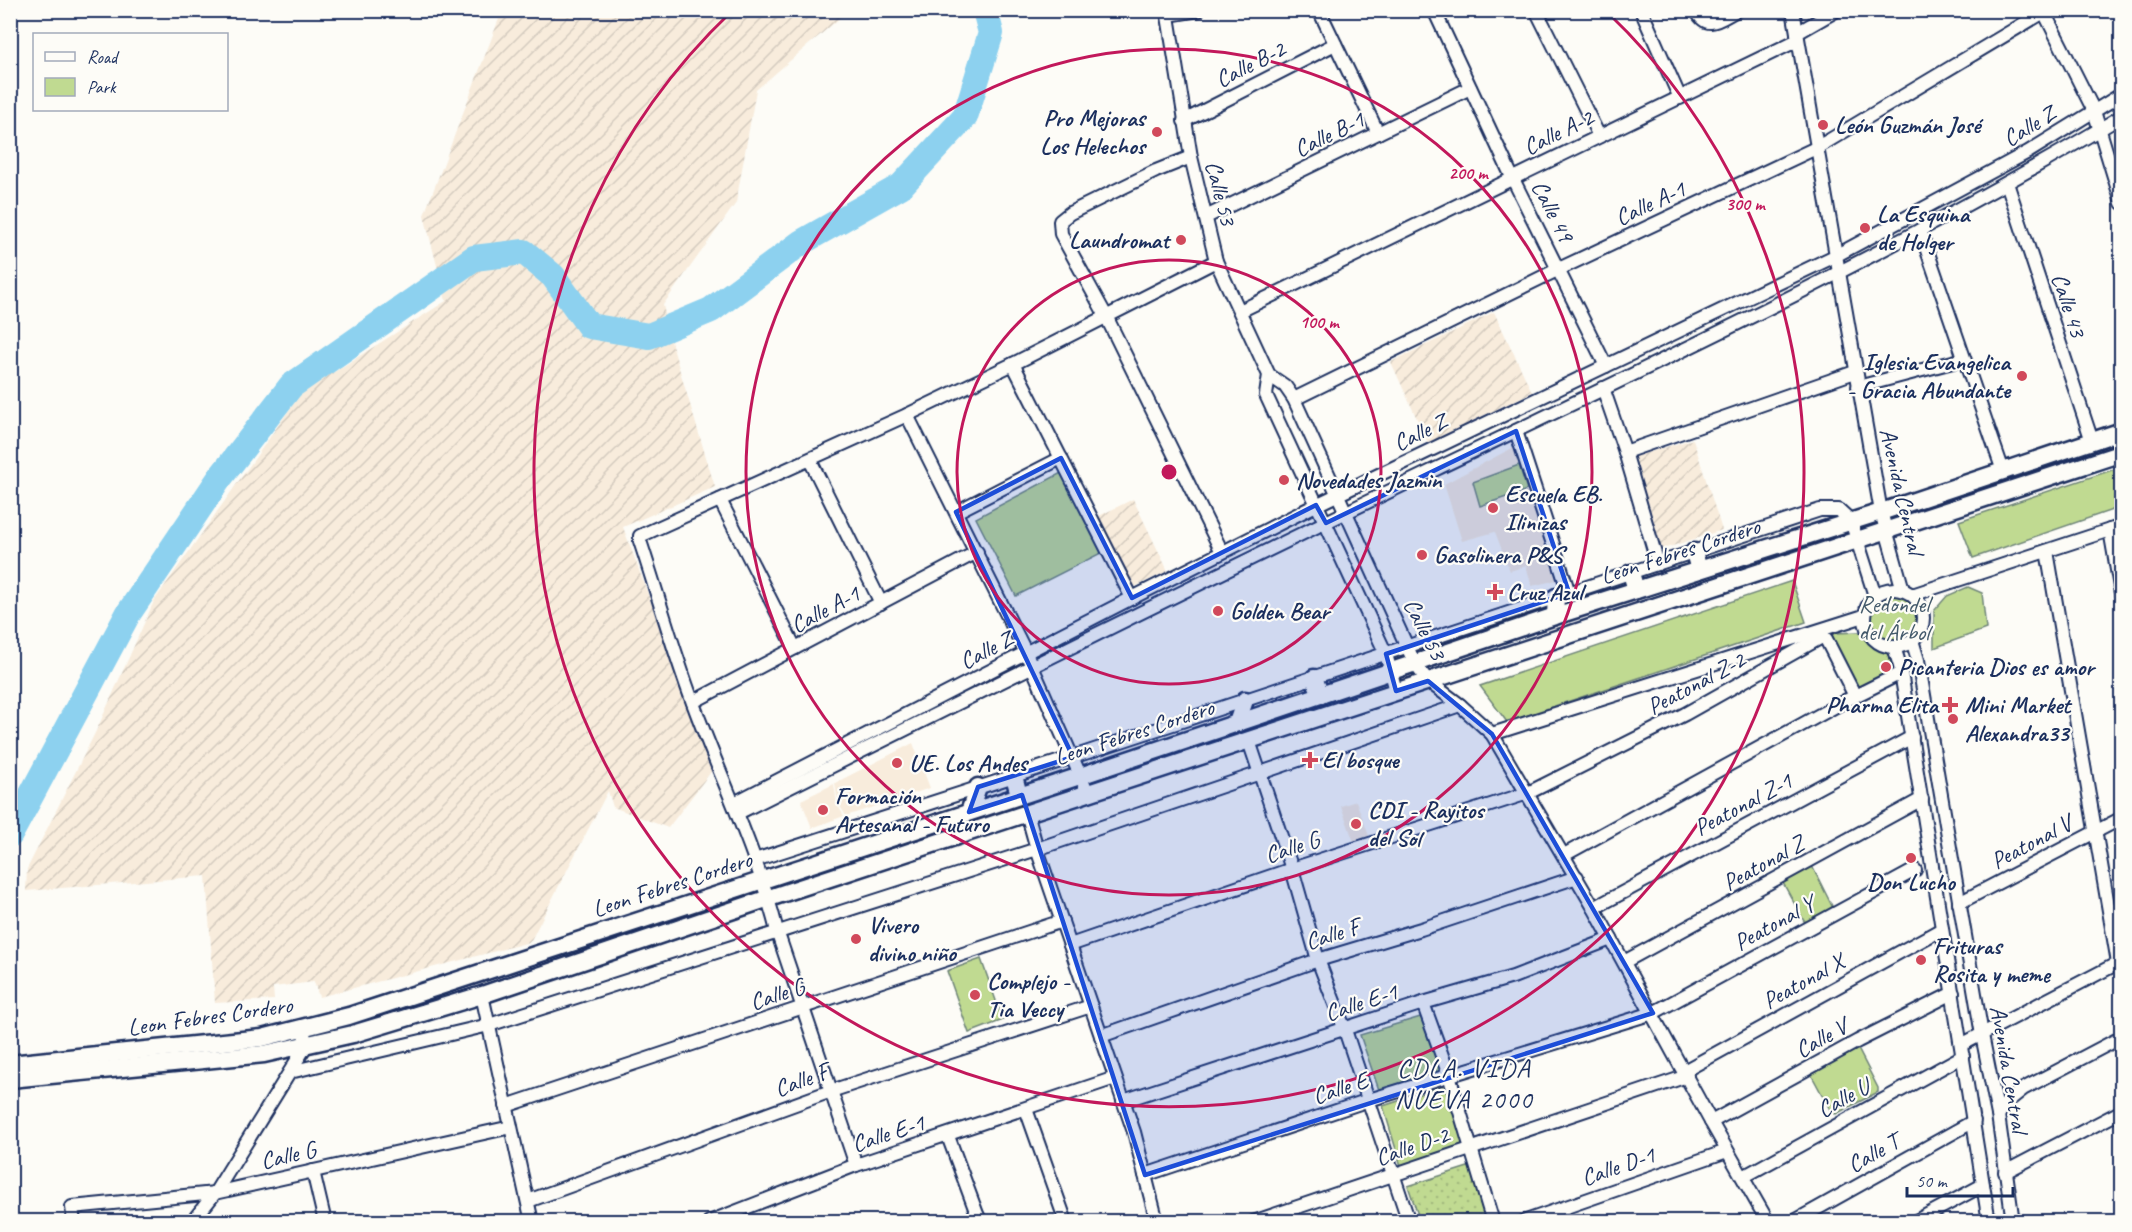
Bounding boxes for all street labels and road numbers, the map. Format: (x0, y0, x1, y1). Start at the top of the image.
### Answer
street label: Calle B-2 (1210, 33, 1292, 94)
street label: Calle Z (1997, 97, 2064, 153)
street label: Calle A-2 (1518, 101, 1600, 162)
street label: Calle B-1 (1289, 104, 1370, 164)
street label: Calle 53 (1199, 158, 1244, 230)
street label: Calle A-1 (1610, 173, 1691, 232)
street label: Calle 49 (1525, 175, 1582, 249)
street label: Calle 43 (2045, 269, 2094, 343)
street label: Calle Z (1388, 405, 1455, 458)
street label: Avenida Central (1873, 425, 1932, 561)
street label: Leon Febres Cordero (1597, 511, 1765, 591)
street label: Calle A-1 (785, 578, 866, 640)
street label: Calle 53 (1397, 593, 1454, 667)
street label: Calle Z (954, 622, 1021, 676)
street label: Peatonal Z-2 (1642, 644, 1752, 721)
street label: Leon Febres Cordero (1051, 692, 1219, 772)
street label: Peatonal Z-1 (1689, 765, 1798, 842)
street label: Peatonal V (1985, 806, 2080, 876)
street label: Calle G (1261, 824, 1325, 870)
street label: Peatonal Z (1717, 827, 1812, 897)
street label: Leon Febres Cordero (589, 844, 757, 924)
street label: Peatonal Y (1728, 886, 1824, 957)
street label: Calle F (1301, 910, 1368, 956)
street label: Peatonal X (1757, 945, 1852, 1016)
street label: Calle G (746, 971, 810, 1017)
street label: Calle E-1 (1321, 976, 1402, 1028)
street label: Leon Febres Cordero (126, 989, 296, 1042)
street label: Avenida Central (1983, 1003, 2036, 1139)
street label: Calle V (1790, 1009, 1857, 1065)
street label: Calle F (770, 1055, 837, 1103)
street label: Calle E (1309, 1064, 1375, 1111)
street label: Calle U (1812, 1069, 1878, 1124)
street label: Calle E-1 (848, 1107, 929, 1159)
street label: Calle D-2 (1371, 1119, 1455, 1173)
street label: Calle T (1842, 1124, 1909, 1179)
street label: Calle G (258, 1134, 320, 1176)
street label: Calle D-1 (1577, 1139, 1660, 1193)

